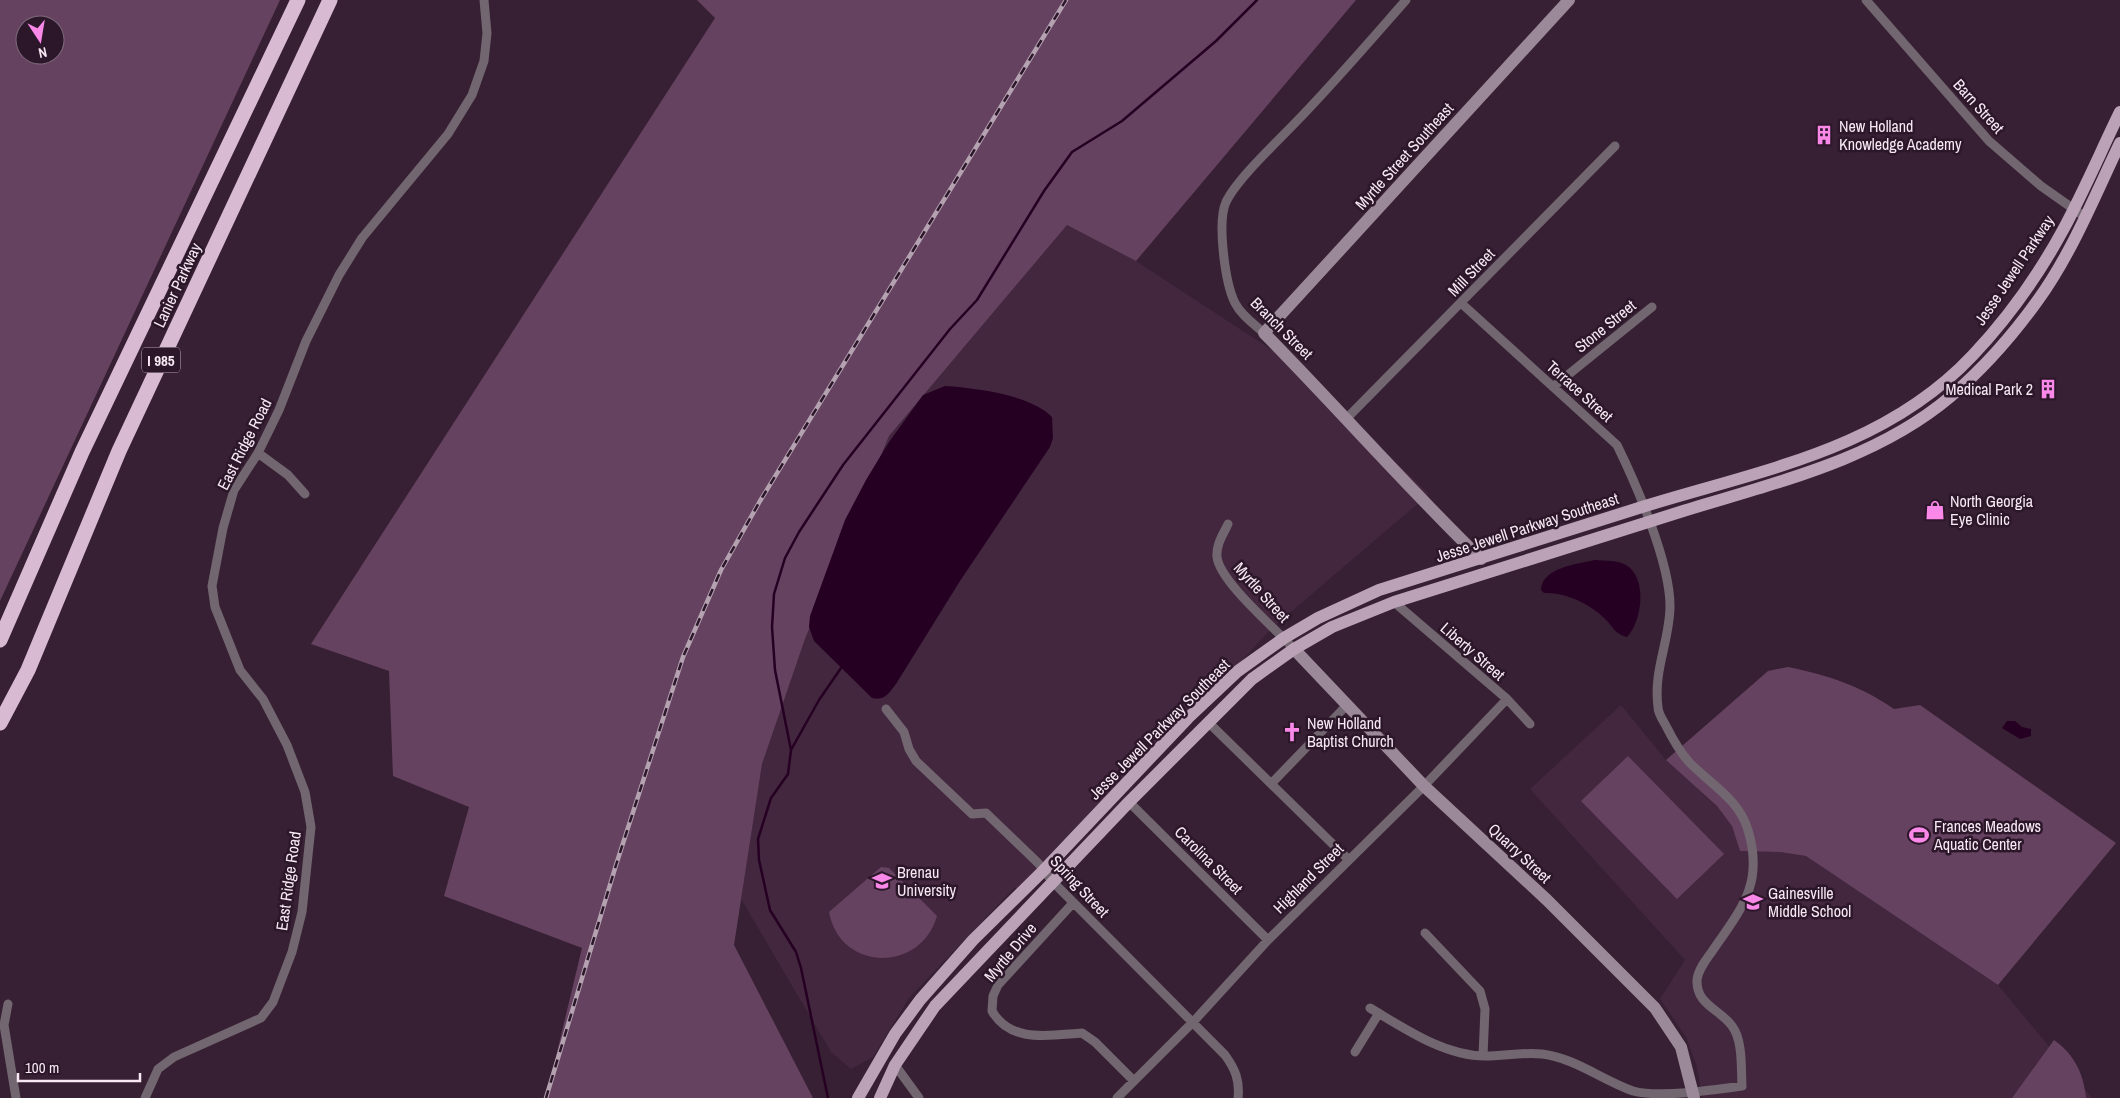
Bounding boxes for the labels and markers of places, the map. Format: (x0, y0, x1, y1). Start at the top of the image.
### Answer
place label: New Holland Knowledge Academy (1839, 115, 1962, 155)
building icon: New Holland Knowledge Academy (1813, 124, 1835, 146)
place label: Medical Park 2 (1945, 378, 2033, 400)
building icon: Medical Park 2 (2037, 378, 2059, 400)
place label: North Georgia Eye Clinic (1950, 490, 2034, 530)
shop icon: North Georgia Eye Clinic (1924, 499, 1946, 521)
place label: New Holland Baptist Church (1307, 712, 1394, 752)
church icon: New Holland Baptist Church (1281, 721, 1303, 743)
place label: Frances Meadows Aquatic Center (1933, 815, 2041, 855)
sports icon: Frances Meadows Aquatic Center (1908, 824, 1930, 846)
place label: Brenau University (897, 861, 956, 901)
school or university icon: Brenau University (871, 870, 893, 892)
place label: Gainesville Middle School (1768, 882, 1851, 922)
school or university icon: Gainesville Middle School (1742, 891, 1764, 913)

